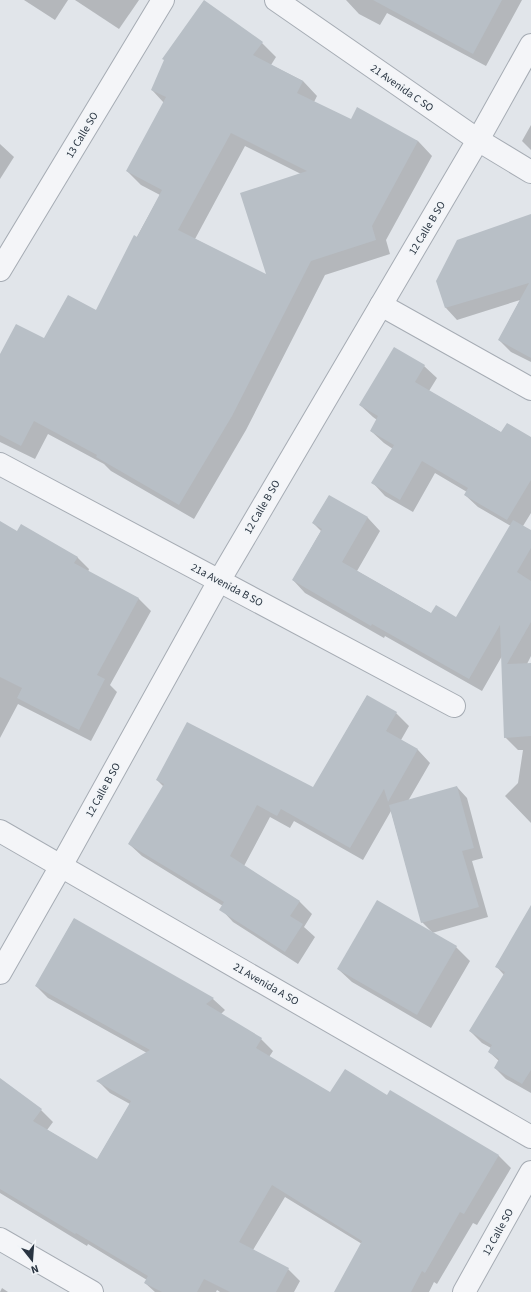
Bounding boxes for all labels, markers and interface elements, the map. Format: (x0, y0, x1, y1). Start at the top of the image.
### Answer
street label: 21 Avenida C SO (367, 61, 437, 115)
street label: 13 Calle SO (62, 109, 102, 161)
street label: 12 Calle B SO (405, 198, 449, 258)
street label: 12 Calle B SO (240, 477, 284, 537)
street label: 21a Avenida B SO (188, 560, 266, 610)
street label: 12 Calle B SO (82, 760, 124, 820)
street label: 21 Avenida A SO (230, 959, 302, 1009)
street label: 12 Calle SO (479, 1206, 517, 1258)
north arrow (12, 1240, 52, 1280)
text: N (29, 1261, 40, 1277)

